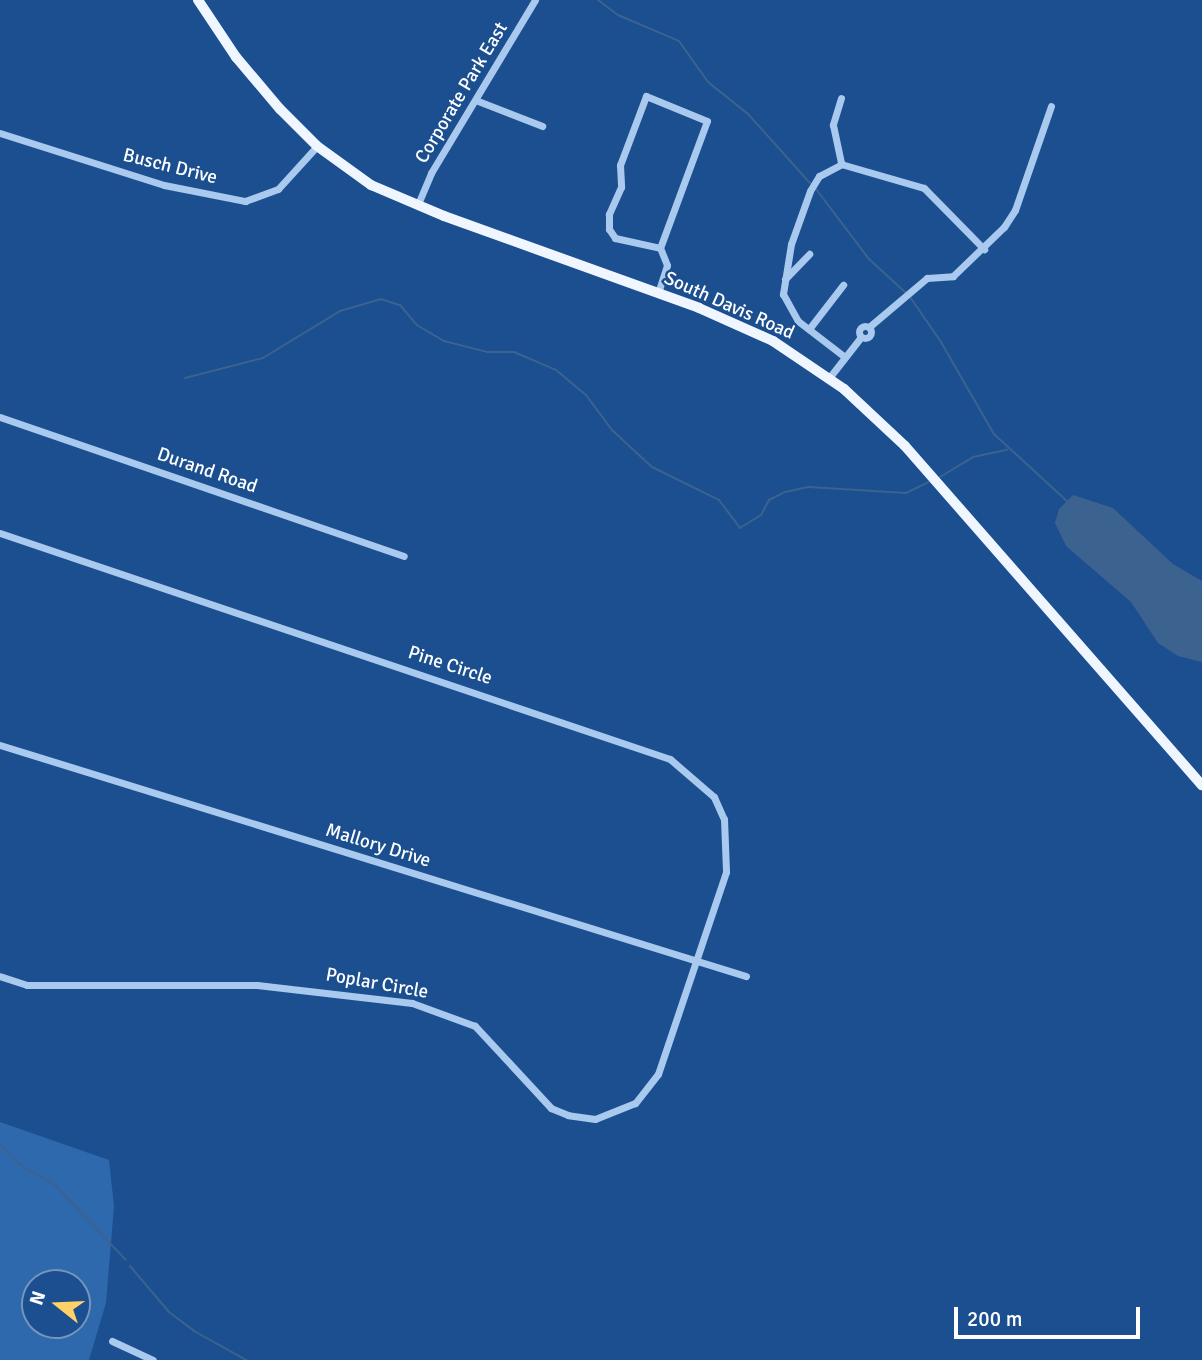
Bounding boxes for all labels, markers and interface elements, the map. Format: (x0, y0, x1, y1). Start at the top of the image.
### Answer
street label: Corporate Park East (411, 18, 513, 168)
street label: Busch Drive (121, 144, 219, 190)
street label: South Davis Road (660, 267, 798, 345)
street label: Durand Road (154, 443, 260, 499)
street label: Pine Circle (405, 642, 495, 690)
street label: Mallory Drive (323, 819, 433, 873)
street label: Poplar Circle (324, 964, 430, 1004)
north arrow (21, 1269, 91, 1339)
text: N (24, 1288, 51, 1308)
scale bar (957, 1294, 1142, 1338)
text: 200 m (967, 1306, 1022, 1332)

